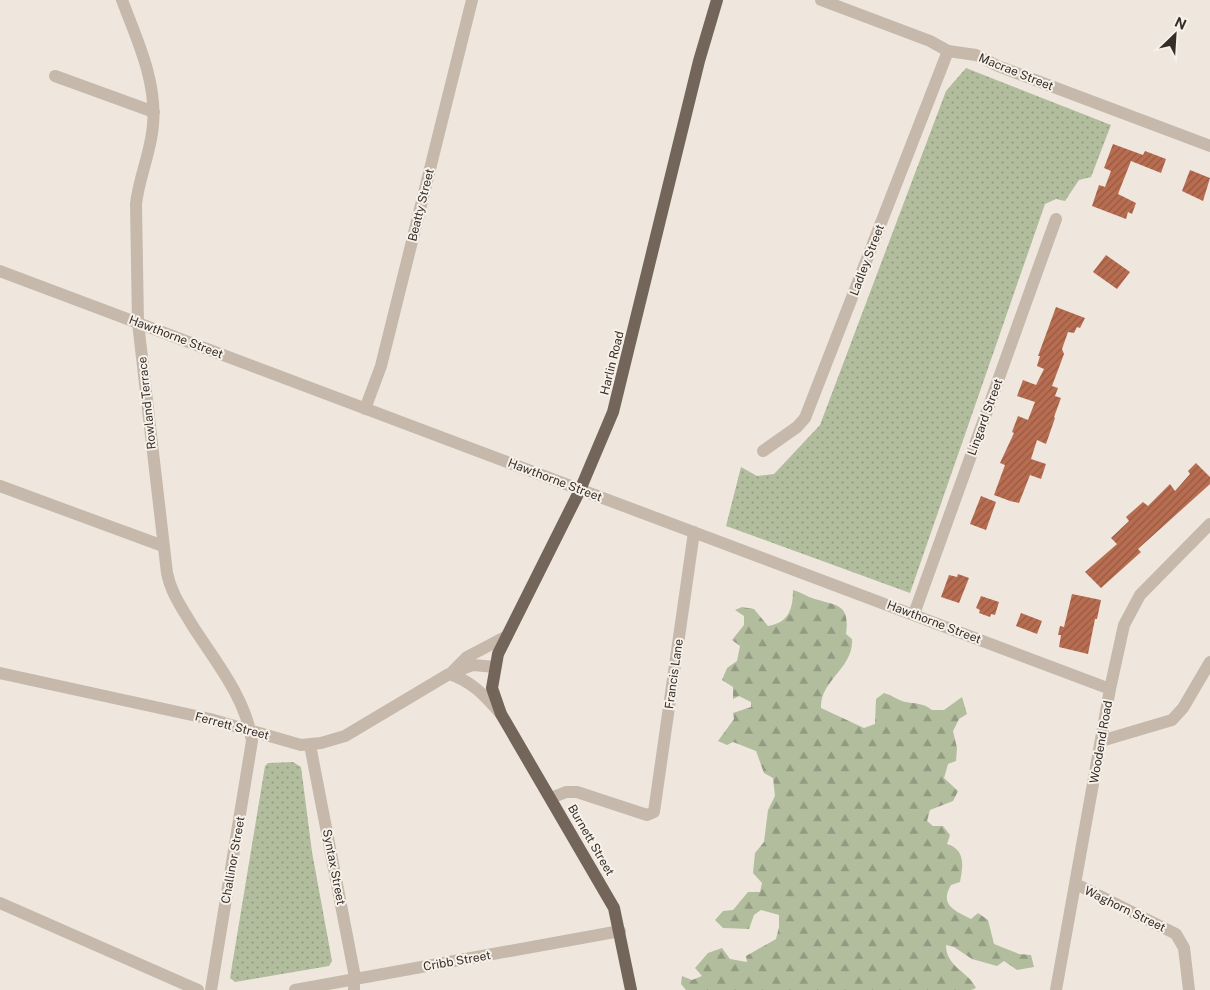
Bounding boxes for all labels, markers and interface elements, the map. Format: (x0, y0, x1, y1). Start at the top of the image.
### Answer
north arrow (1150, 10, 1200, 60)
text: N (1172, 14, 1189, 33)
street label: Macrae Street (977, 51, 1056, 93)
street label: Beatty Street (405, 167, 437, 243)
street label: Ladley Street (847, 222, 887, 298)
street label: Hawthorne Street (127, 313, 225, 362)
street label: Harlin Road (597, 330, 627, 396)
street label: Rowland Terrace (135, 356, 159, 450)
street label: Lingard Street (965, 376, 1005, 457)
street label: Hawthorne Street (506, 456, 604, 505)
street label: Hawthorne Street (885, 598, 983, 647)
street label: Francis Lane (662, 638, 686, 710)
street label: Woodend Road (1087, 699, 1115, 785)
street label: Ferrett Street (193, 709, 271, 743)
street label: Burnett Street (565, 802, 617, 878)
street label: Challinor Street (218, 815, 248, 905)
street label: Syntax Street (320, 828, 348, 906)
street label: Waghorn Street (1082, 883, 1168, 935)
street label: Cribb Street (422, 948, 492, 974)

